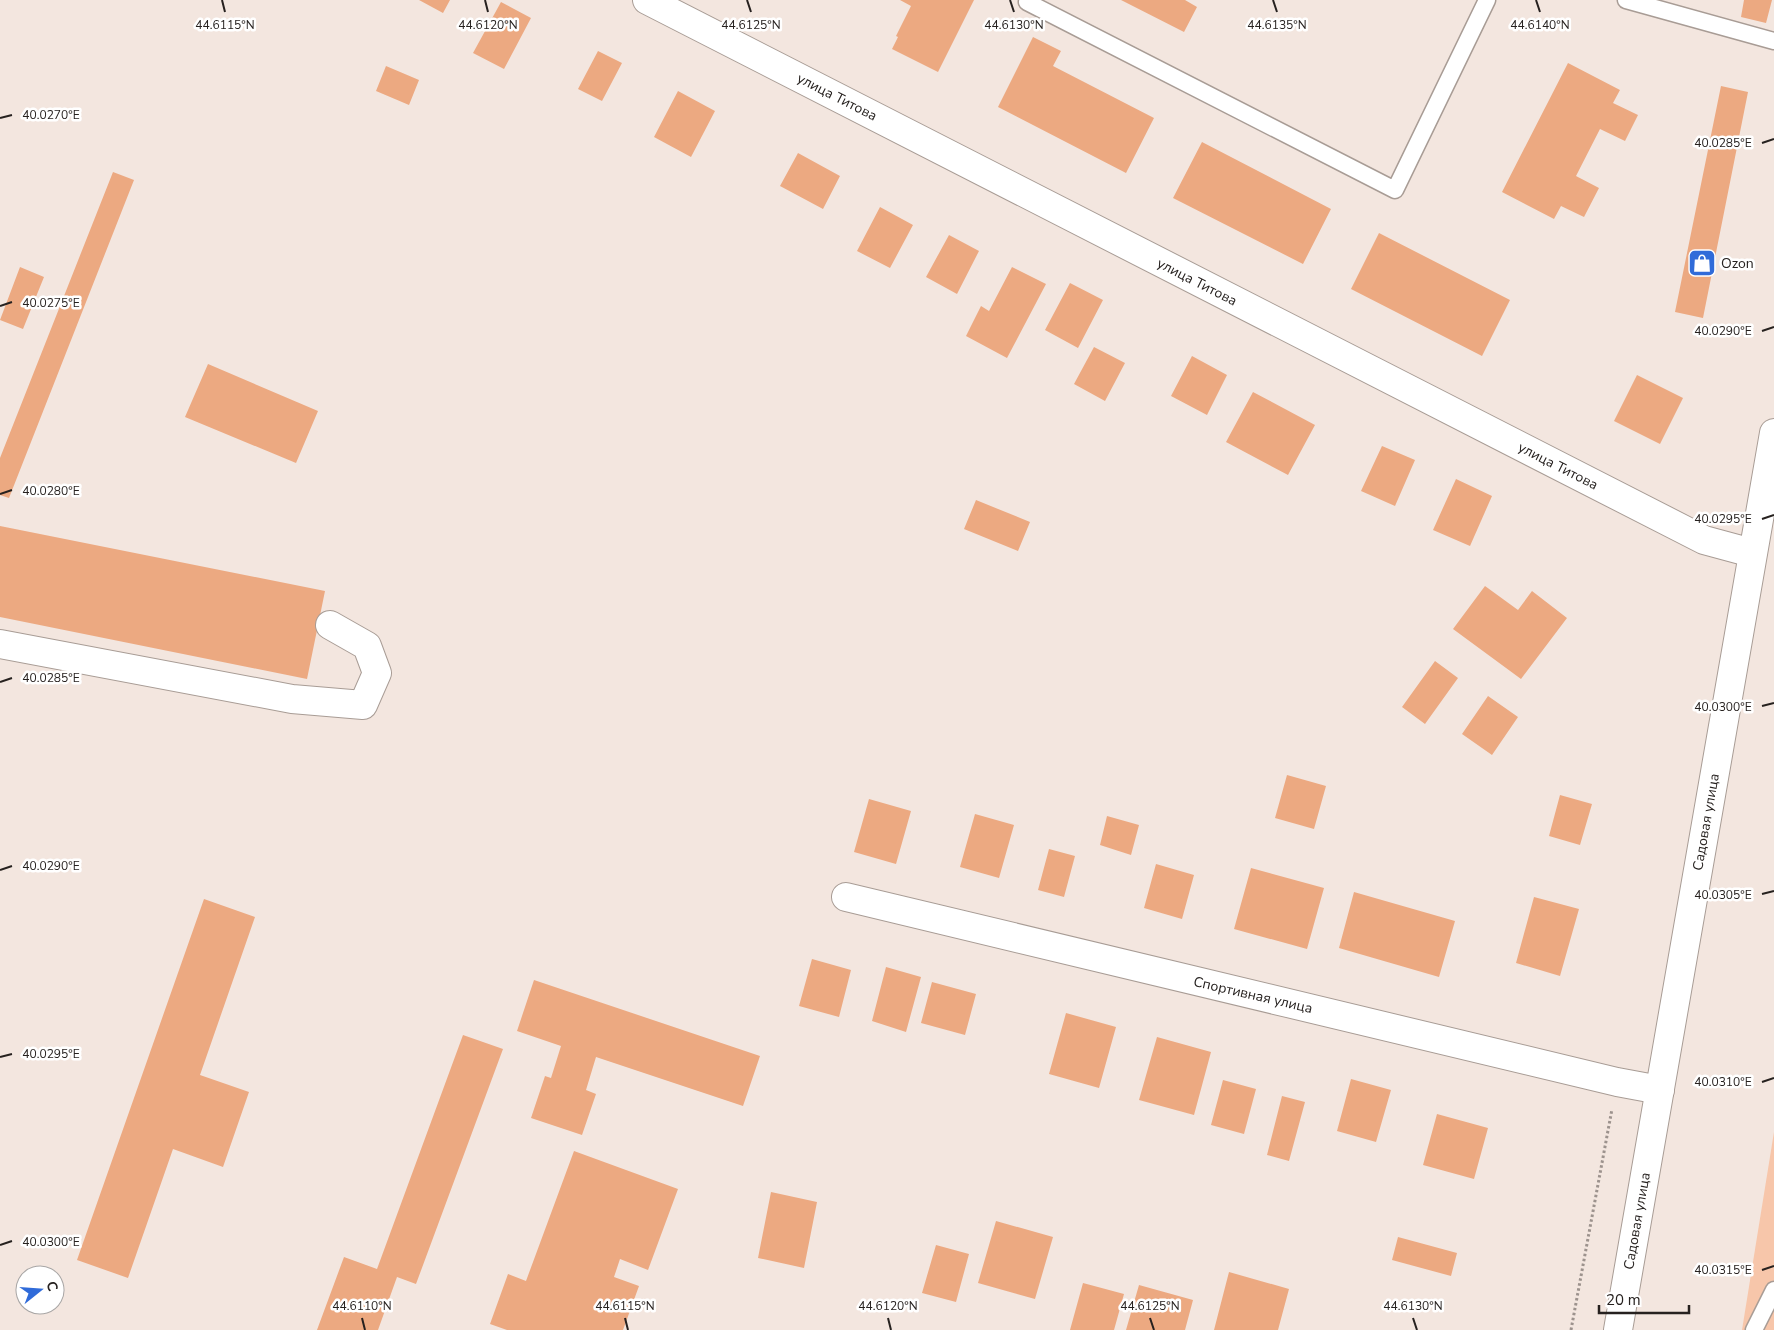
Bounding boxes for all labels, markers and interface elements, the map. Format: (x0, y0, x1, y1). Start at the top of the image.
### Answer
text: 44.6115°N (195, 17, 255, 33)
text: 44.6120°N (458, 17, 518, 33)
text: 44.6125°N (721, 17, 781, 33)
text: 44.6130°N (984, 17, 1044, 33)
text: 44.6135°N (1247, 17, 1307, 33)
text: 44.6140°N (1510, 17, 1570, 33)
street label: улица Титова (794, 69, 880, 125)
text: 40.0270°E (22, 107, 80, 123)
text: 40.0285°E (1694, 135, 1752, 151)
shop icon: Ozon (1687, 248, 1717, 278)
street label: улица Титова (1154, 254, 1240, 310)
place label: Ozon (1721, 254, 1754, 273)
text: 40.0275°E (22, 295, 80, 311)
text: 40.0290°E (1694, 323, 1752, 339)
street label: улица Титова (1515, 438, 1601, 494)
text: 40.0280°E (22, 483, 80, 499)
text: 40.0295°E (1694, 511, 1752, 527)
text: 40.0285°E (22, 670, 80, 686)
text: 40.0300°E (1694, 699, 1752, 715)
street label: Садовая улица (1688, 772, 1724, 872)
text: 40.0290°E (22, 858, 80, 874)
text: 40.0305°E (1694, 887, 1752, 903)
street label: Спортивная улица (1192, 972, 1314, 1018)
text: 40.0295°E (22, 1046, 80, 1062)
text: 40.0310°E (1694, 1074, 1752, 1090)
street label: Садовая улица (1619, 1171, 1655, 1271)
text: 40.0300°E (22, 1234, 80, 1250)
text: 40.0315°E (1694, 1262, 1752, 1278)
north arrow (15, 1265, 65, 1315)
text: С (41, 1279, 63, 1294)
scale bar (1599, 1282, 1689, 1314)
text: 20 m (1606, 1290, 1641, 1310)
text: 44.6110°N (332, 1298, 392, 1314)
text: 44.6115°N (595, 1298, 655, 1314)
text: 44.6120°N (858, 1298, 918, 1314)
text: 44.6125°N (1120, 1298, 1180, 1314)
text: 44.6130°N (1383, 1298, 1443, 1314)

